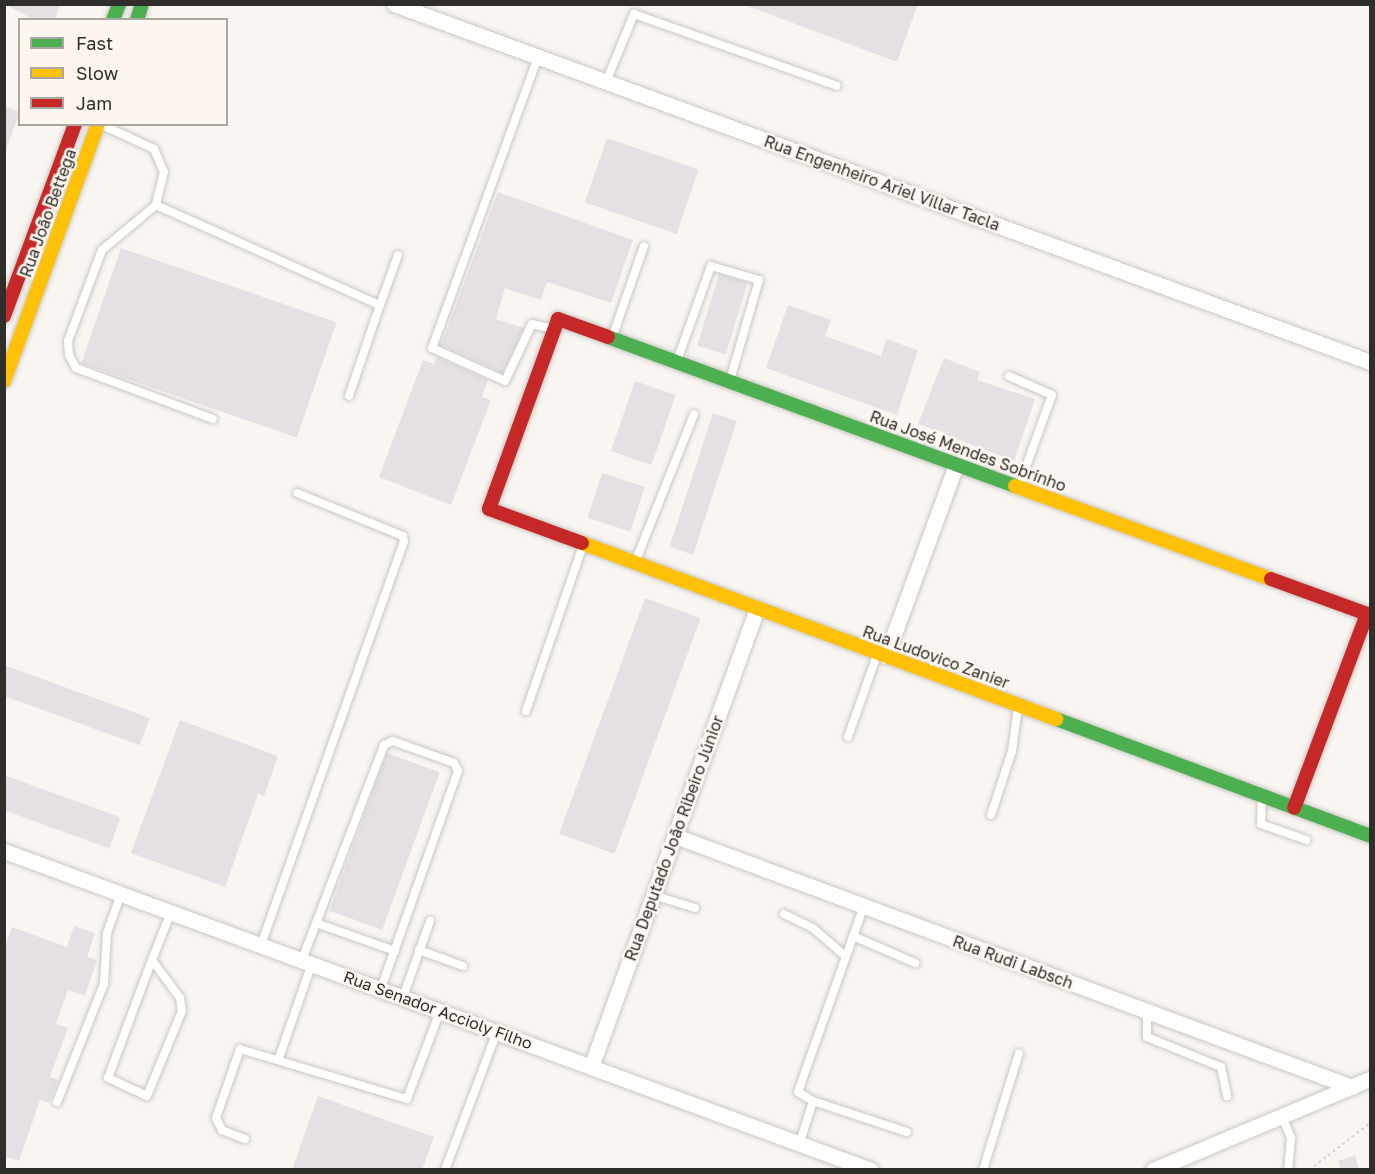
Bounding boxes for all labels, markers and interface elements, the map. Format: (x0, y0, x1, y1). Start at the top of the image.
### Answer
legend (18, 18, 228, 126)
text: Fast (76, 32, 113, 54)
text: Slow (76, 62, 118, 84)
text: Jam (76, 92, 112, 114)
street label: Rua Engenheiro Ariel Villar Tacla (761, 131, 1003, 235)
street label: Rua João Bettega (16, 146, 80, 280)
street label: Rua José Mendes Sobrinho (867, 406, 1069, 496)
street label: Rua Ludovico Zanier (860, 622, 1012, 692)
street label: Rua Deputado João Ribeiro Júnior (621, 713, 727, 963)
street label: Rua Rudi Labsch (950, 931, 1076, 993)
street label: Rua Senador Accioly Filho (341, 967, 535, 1053)

